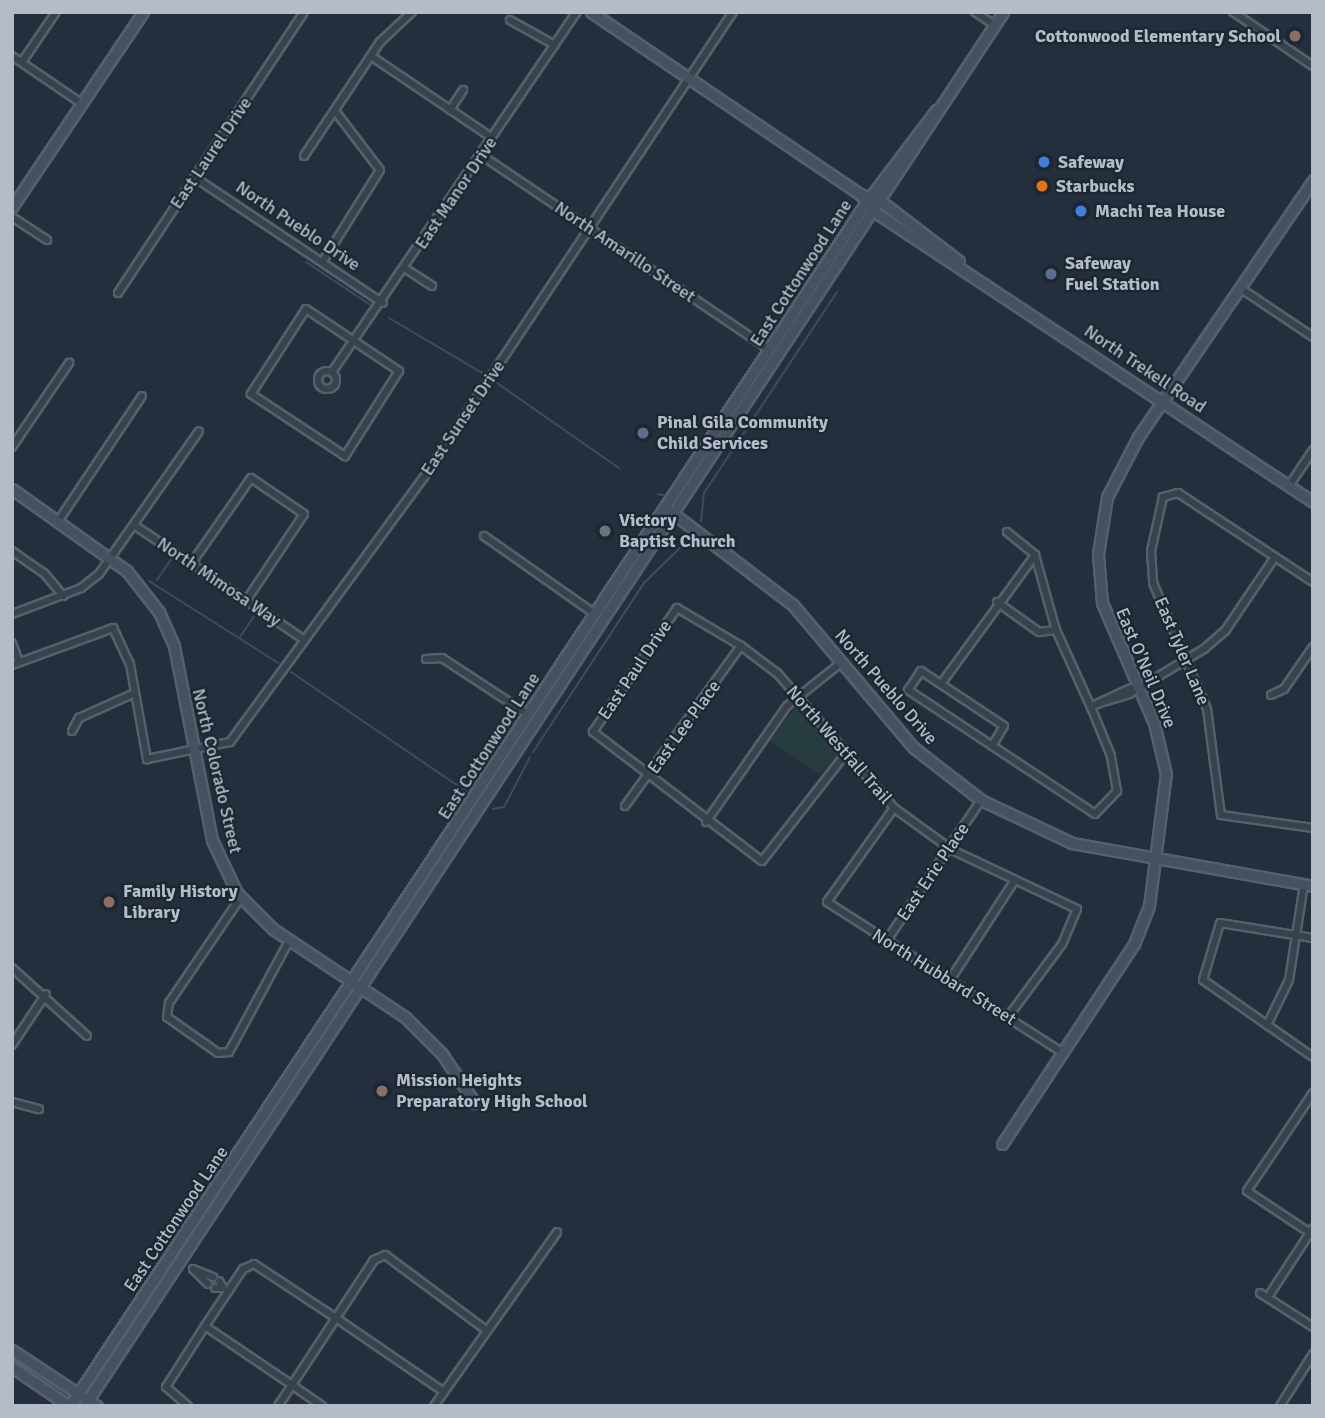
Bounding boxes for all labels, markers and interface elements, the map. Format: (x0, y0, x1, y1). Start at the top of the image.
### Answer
place label: Cottonwood Elementary School (1035, 25, 1281, 47)
marker: Cottonwood Elementary School (1287, 28, 1303, 44)
street label: East Laurel Drive (166, 93, 256, 213)
street label: East Manor Drive (410, 133, 502, 253)
place label: Safeway (1058, 151, 1124, 173)
marker: Safeway (1036, 154, 1052, 170)
place label: Starbucks (1056, 175, 1135, 197)
street label: North Pueblo Drive (232, 176, 364, 276)
marker: Starbucks (1034, 178, 1050, 194)
street label: East Cottonwood Lane (745, 196, 857, 350)
street label: North Amarillo Street (550, 197, 700, 307)
place label: Machi Tea House (1095, 200, 1225, 222)
marker: Machi Tea House (1073, 203, 1089, 219)
place label: Safeway Fuel Station (1065, 253, 1160, 296)
marker: Safeway Fuel Station (1043, 266, 1059, 282)
street label: North Trekell Road (1080, 320, 1210, 418)
street label: East Sunset Drive (416, 356, 510, 480)
place label: Pinal Gila Community Child Services (657, 412, 828, 454)
marker: Pinal Gila Community Child Services (635, 425, 651, 441)
place label: Victory Baptist Church (619, 510, 736, 552)
marker: Victory Baptist Church (597, 523, 613, 539)
street label: North Mimosa Way (153, 533, 285, 631)
street label: East Tyler Lane (1150, 594, 1214, 708)
street label: East O'Neil Drive (1111, 605, 1181, 731)
street label: East Paul Drive (594, 616, 676, 724)
street label: North Pueblo Drive (830, 625, 942, 749)
street label: East Cottonwood Lane (433, 669, 545, 823)
street label: East Lee Place (643, 676, 725, 778)
street label: North Westfall Trail (782, 681, 896, 809)
street label: North Colorado Street (188, 686, 246, 856)
street label: East Eric Place (892, 819, 974, 925)
place label: Family History Library (123, 881, 238, 924)
marker: Family History Library (101, 894, 117, 910)
street label: North Hubbard Street (868, 924, 1020, 1030)
place label: Mission Heights Preparatory High School (396, 1070, 588, 1112)
marker: Mission Heights Preparatory High School (374, 1083, 390, 1099)
street label: East Cottonwood Lane (119, 1142, 233, 1296)

